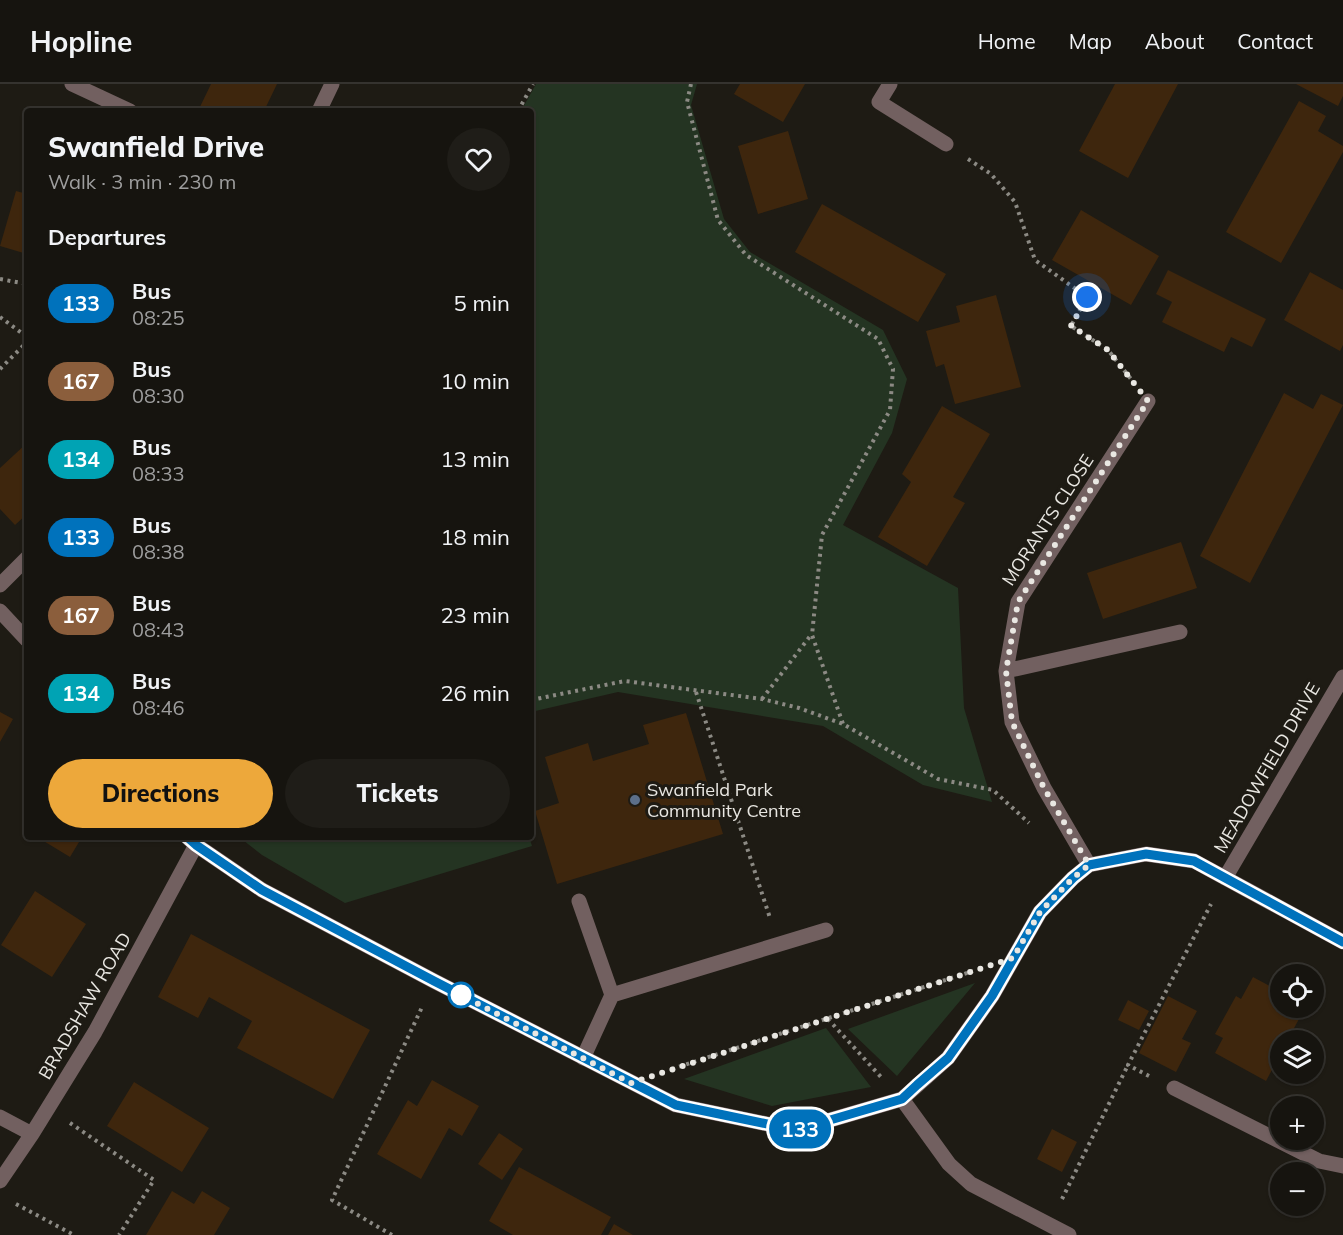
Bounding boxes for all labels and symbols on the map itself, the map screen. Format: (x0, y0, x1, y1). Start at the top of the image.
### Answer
your location (1072, 282, 1102, 312)
street label: MORANTS CLOSE (997, 450, 1099, 590)
street label: MEADOWFIELD DRIVE (1208, 678, 1325, 857)
place label: Swanfield Park Community Centre (647, 778, 801, 822)
marker: Swanfield Park Community Centre (628, 793, 642, 807)
street label: BRADSHAW ROAD (33, 928, 136, 1083)
unlabelled marker (448, 982, 474, 1008)
line badge: 133 (766, 1110, 834, 1148)

